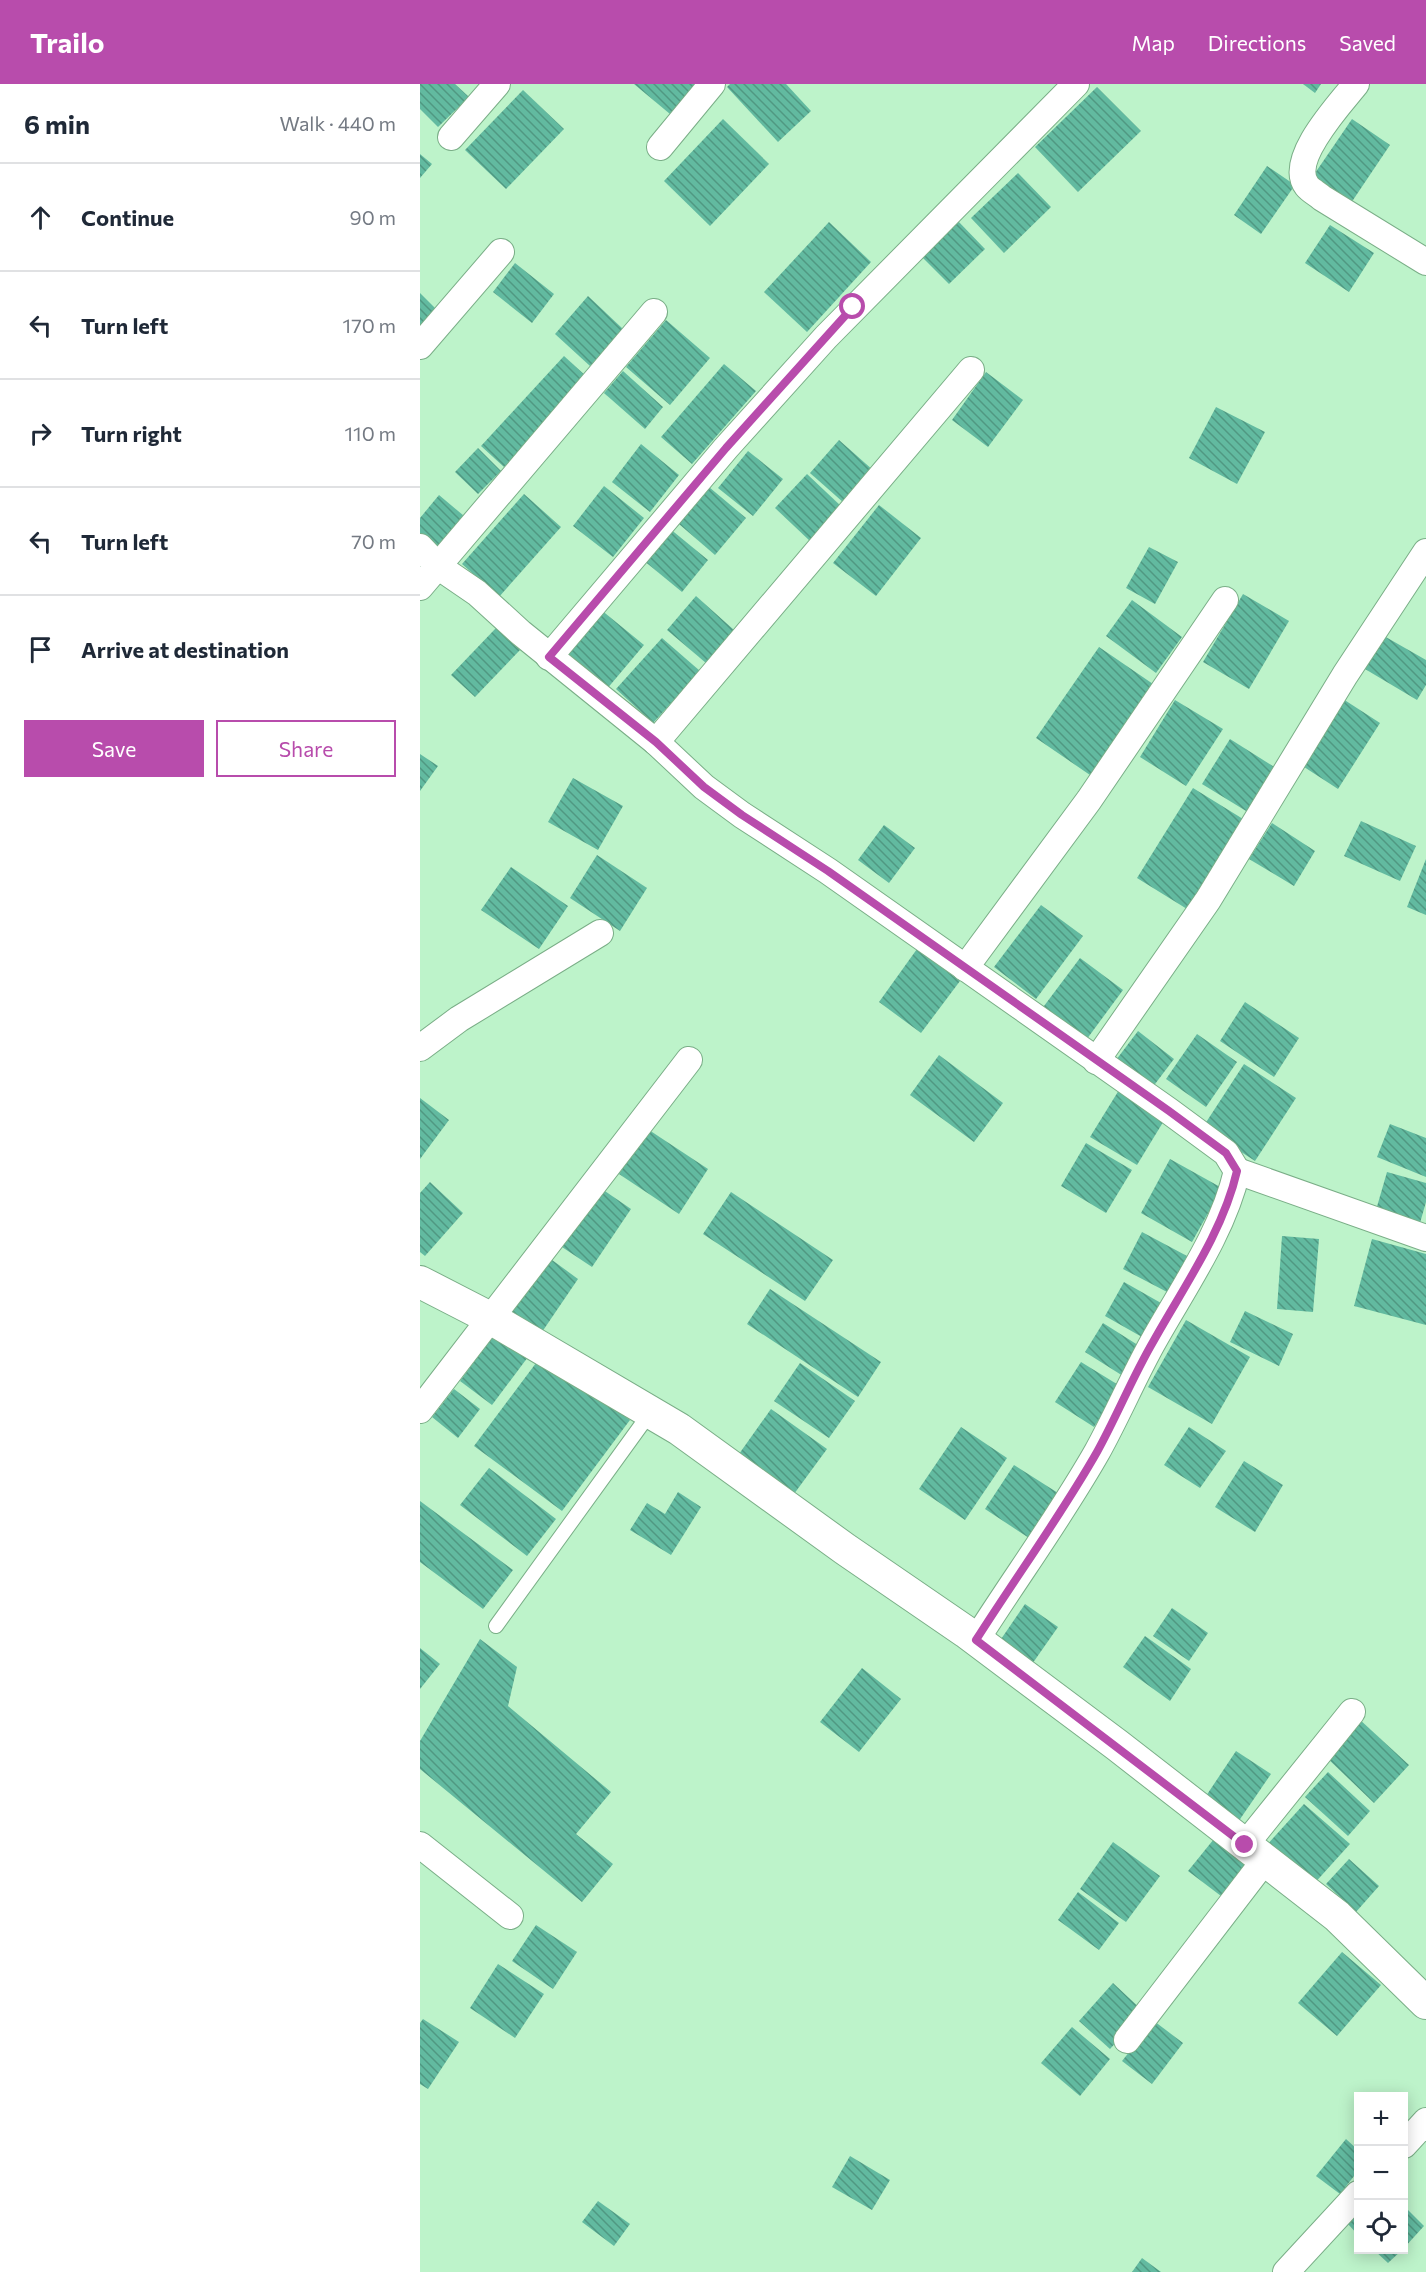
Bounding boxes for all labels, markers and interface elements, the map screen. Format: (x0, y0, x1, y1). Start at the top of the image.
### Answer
text: Trailo (30, 25, 105, 59)
text: Map (1132, 30, 1175, 55)
text: Directions (1208, 30, 1306, 55)
text: Saved (1339, 30, 1396, 55)
text: 6 min (24, 108, 90, 139)
text: Walk · 440 m (280, 111, 396, 135)
icon: ahead (24, 201, 57, 234)
text: Continue (81, 204, 174, 231)
text: 90 m (350, 205, 396, 229)
route start (839, 293, 865, 319)
icon: left (24, 309, 57, 342)
text: Turn left (81, 312, 168, 339)
text: 170 m (343, 313, 396, 337)
icon: right (24, 417, 57, 450)
text: Turn right (81, 420, 182, 447)
text: 110 m (345, 421, 396, 445)
icon: left (24, 525, 57, 558)
text: Turn left (81, 528, 168, 555)
text: 70 m (351, 529, 396, 553)
icon: arrive (24, 633, 57, 666)
text: Arrive at destination (81, 636, 289, 663)
button: Save (24, 720, 204, 777)
button: Share (216, 720, 396, 777)
route end (1231, 1831, 1257, 1857)
map controls (1354, 2092, 1408, 2254)
button: + (1354, 2092, 1408, 2146)
button: − (1354, 2146, 1408, 2200)
button: locate (1354, 2200, 1408, 2254)

